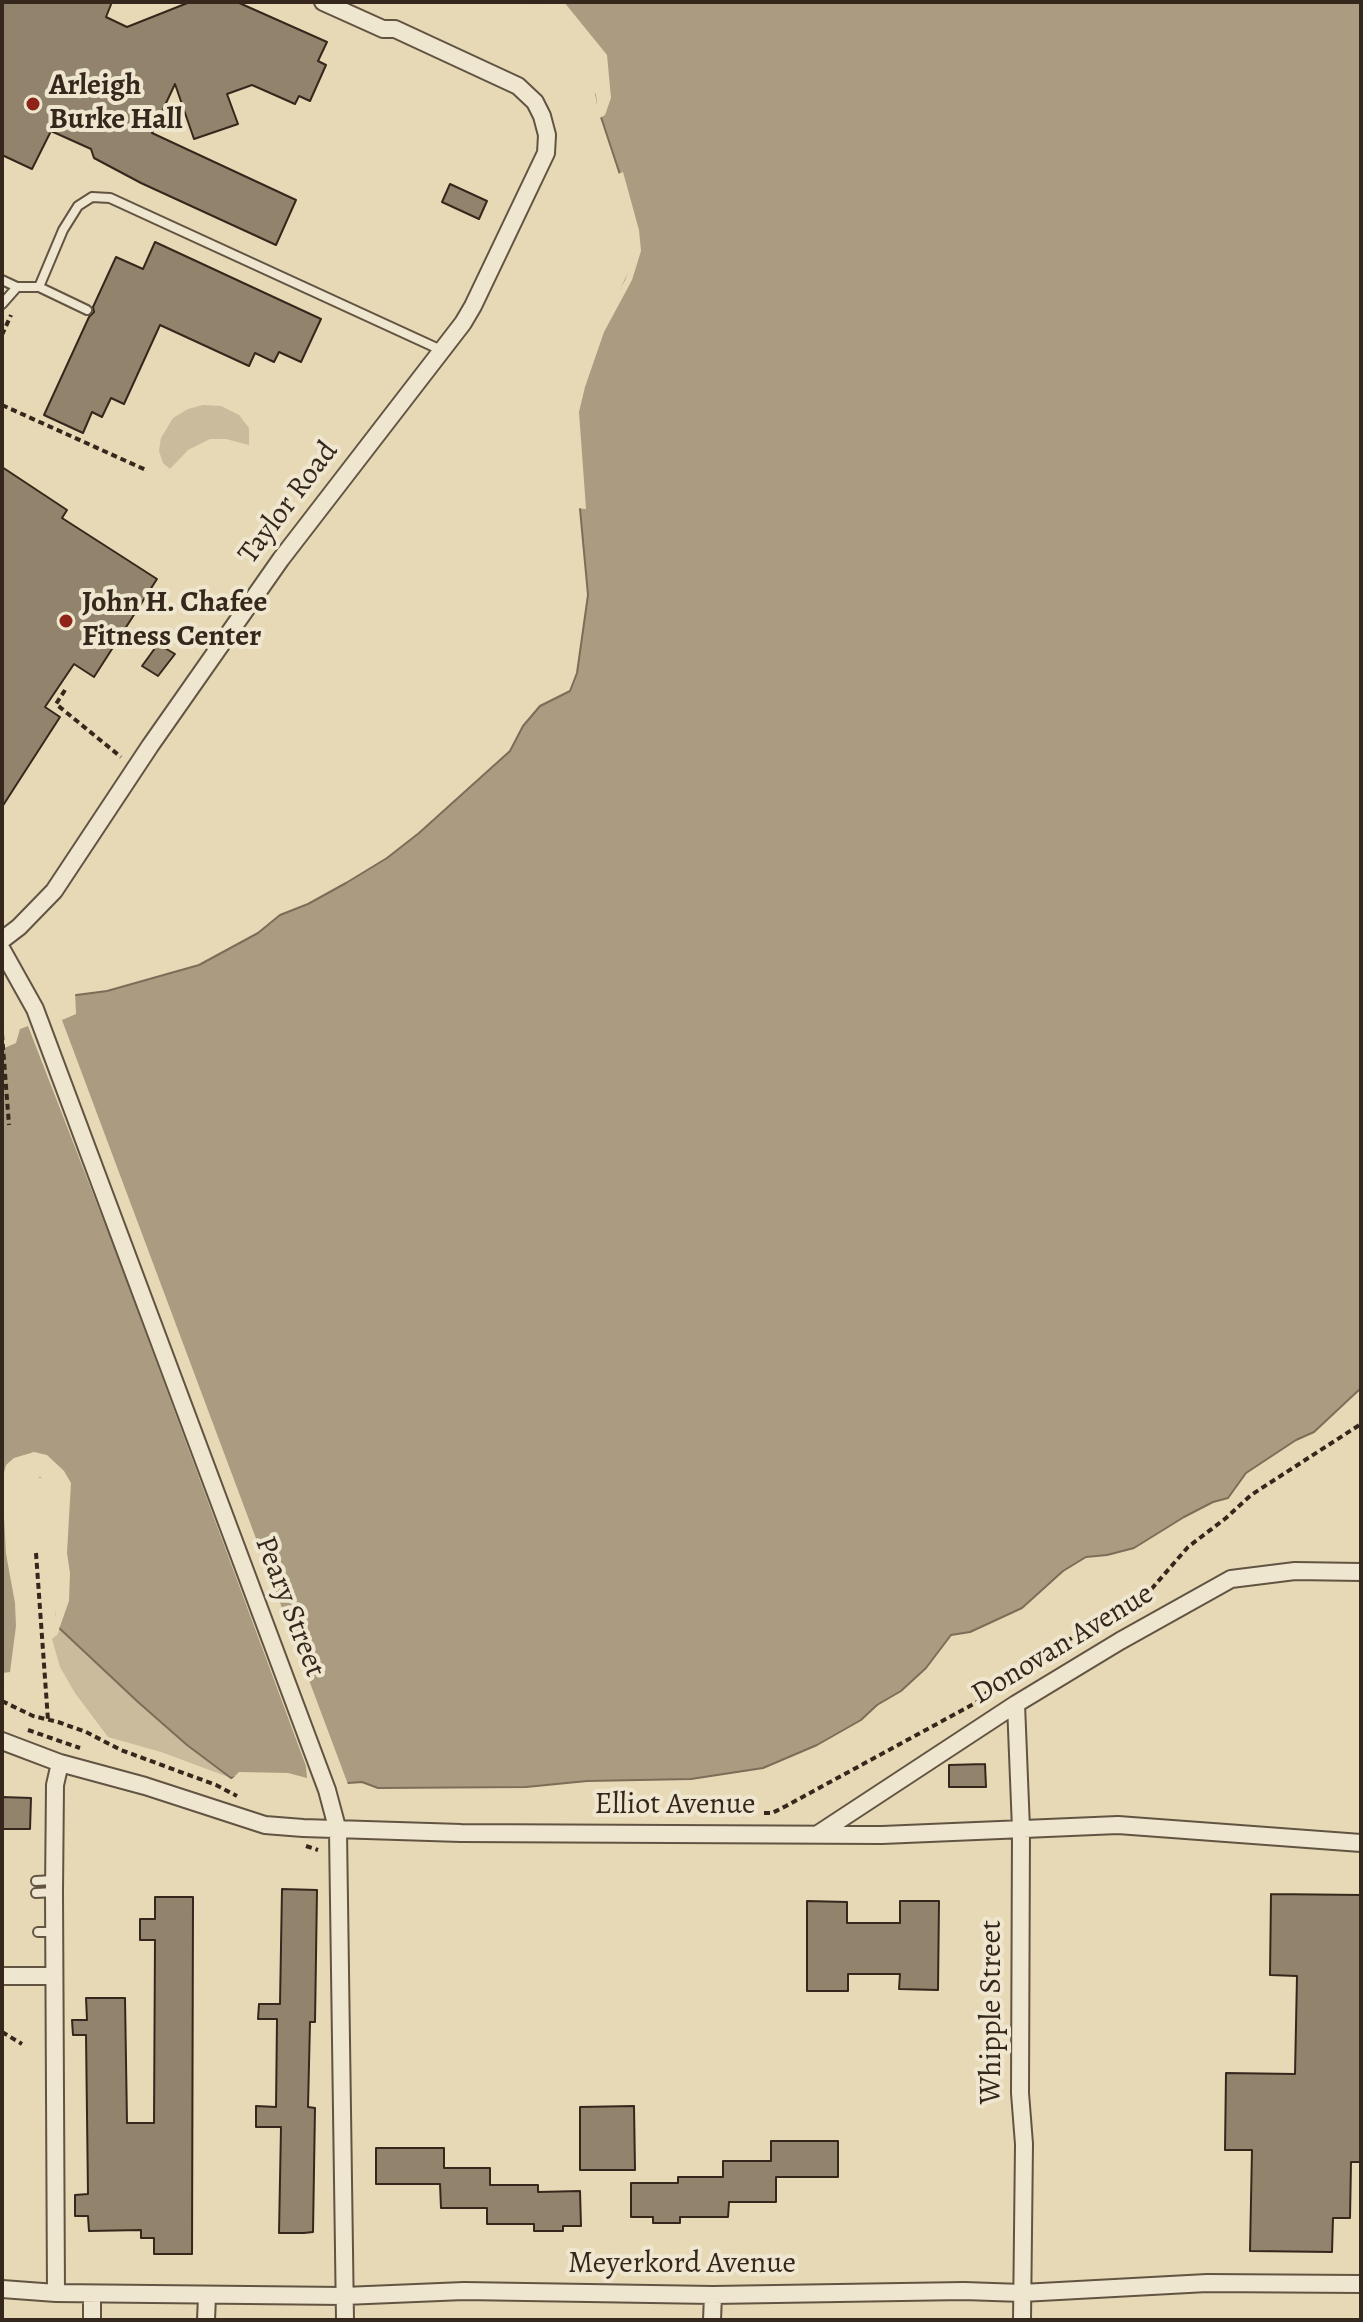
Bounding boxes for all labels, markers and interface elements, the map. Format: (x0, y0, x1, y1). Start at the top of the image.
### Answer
place label: Arleigh Burke Hall (49, 69, 183, 140)
marker: Arleigh Burke Hall (24, 95, 42, 113)
street label: Taylor Road (231, 435, 347, 571)
place label: John H. Chafee Fitness Center (82, 586, 267, 656)
marker: John H. Chafee Fitness Center (57, 612, 75, 630)
street label: Peary Street (246, 1532, 332, 1682)
street label: Donovan Avenue (966, 1577, 1160, 1713)
street label: Elliot Avenue (595, 1788, 755, 1824)
street label: Whipple Street (975, 1920, 1011, 2104)
street label: Meyerkord Avenue (568, 2247, 796, 2283)

